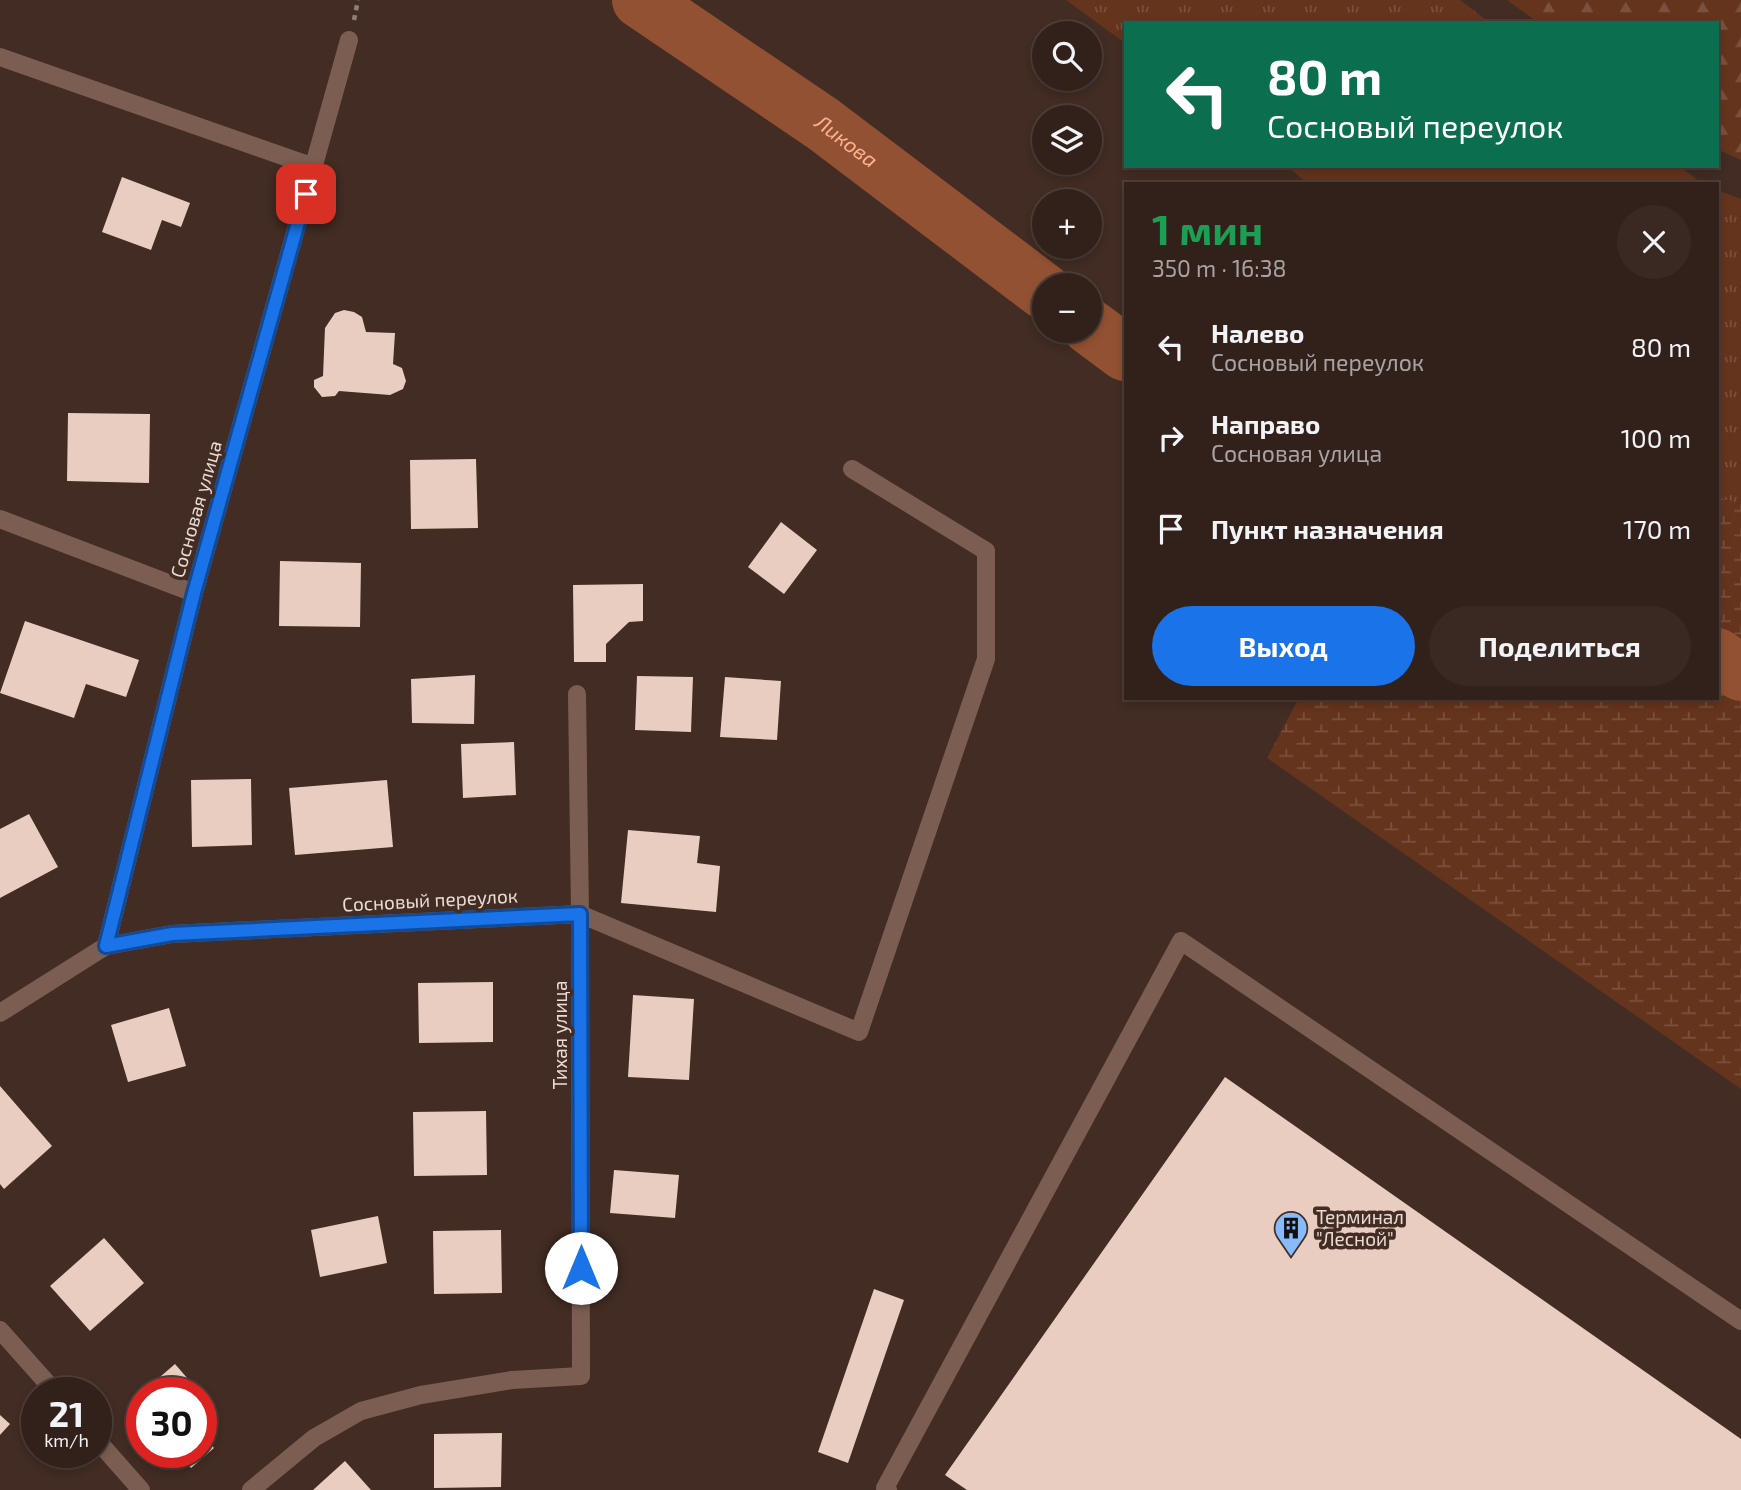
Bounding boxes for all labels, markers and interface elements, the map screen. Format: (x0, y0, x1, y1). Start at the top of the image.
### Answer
map controls (1032, 21, 1102, 343)
button: search (1032, 21, 1102, 91)
text: 80 m (1267, 46, 1382, 105)
icon: left (1152, 49, 1243, 140)
button: layers (1032, 105, 1102, 175)
text: Сосновый переулок (1267, 106, 1563, 144)
water label: Ликова (810, 108, 883, 172)
pin (276, 164, 336, 224)
icon: arrive (287, 175, 325, 213)
button: + (1032, 189, 1102, 259)
text: 1 мин (1152, 203, 1263, 253)
button: close (1617, 205, 1691, 279)
text: 350 m · 16:38 (1152, 254, 1286, 282)
button: − (1032, 273, 1102, 343)
text: Налево (1211, 317, 1304, 348)
icon: left (1152, 328, 1190, 366)
text: 80 m (1631, 331, 1691, 362)
text: Сосновый переулок (1211, 348, 1424, 376)
text: Направо (1211, 408, 1320, 439)
icon: right (1152, 419, 1190, 457)
text: 100 m (1621, 422, 1691, 453)
street label: Сосновая улица (165, 438, 227, 580)
text: Сосновая улица (1211, 439, 1382, 467)
icon: arrive (1152, 510, 1190, 548)
text: Пункт назначения (1211, 513, 1444, 544)
text: 170 m (1623, 513, 1691, 544)
button: Выход (1152, 606, 1415, 686)
button: Поделиться (1429, 606, 1691, 686)
street label: Сосновый переулок (341, 883, 519, 917)
street label: Тихая улица (548, 981, 572, 1089)
place label: Терминал "Лесной" (1316, 1205, 1404, 1250)
building icon: Терминал "Лесной" (1272, 1209, 1310, 1258)
position arrow (544, 1231, 618, 1305)
speed limit sign: 30 (126, 1377, 217, 1468)
text: 21 (49, 1392, 84, 1434)
text: km/h (44, 1429, 89, 1451)

